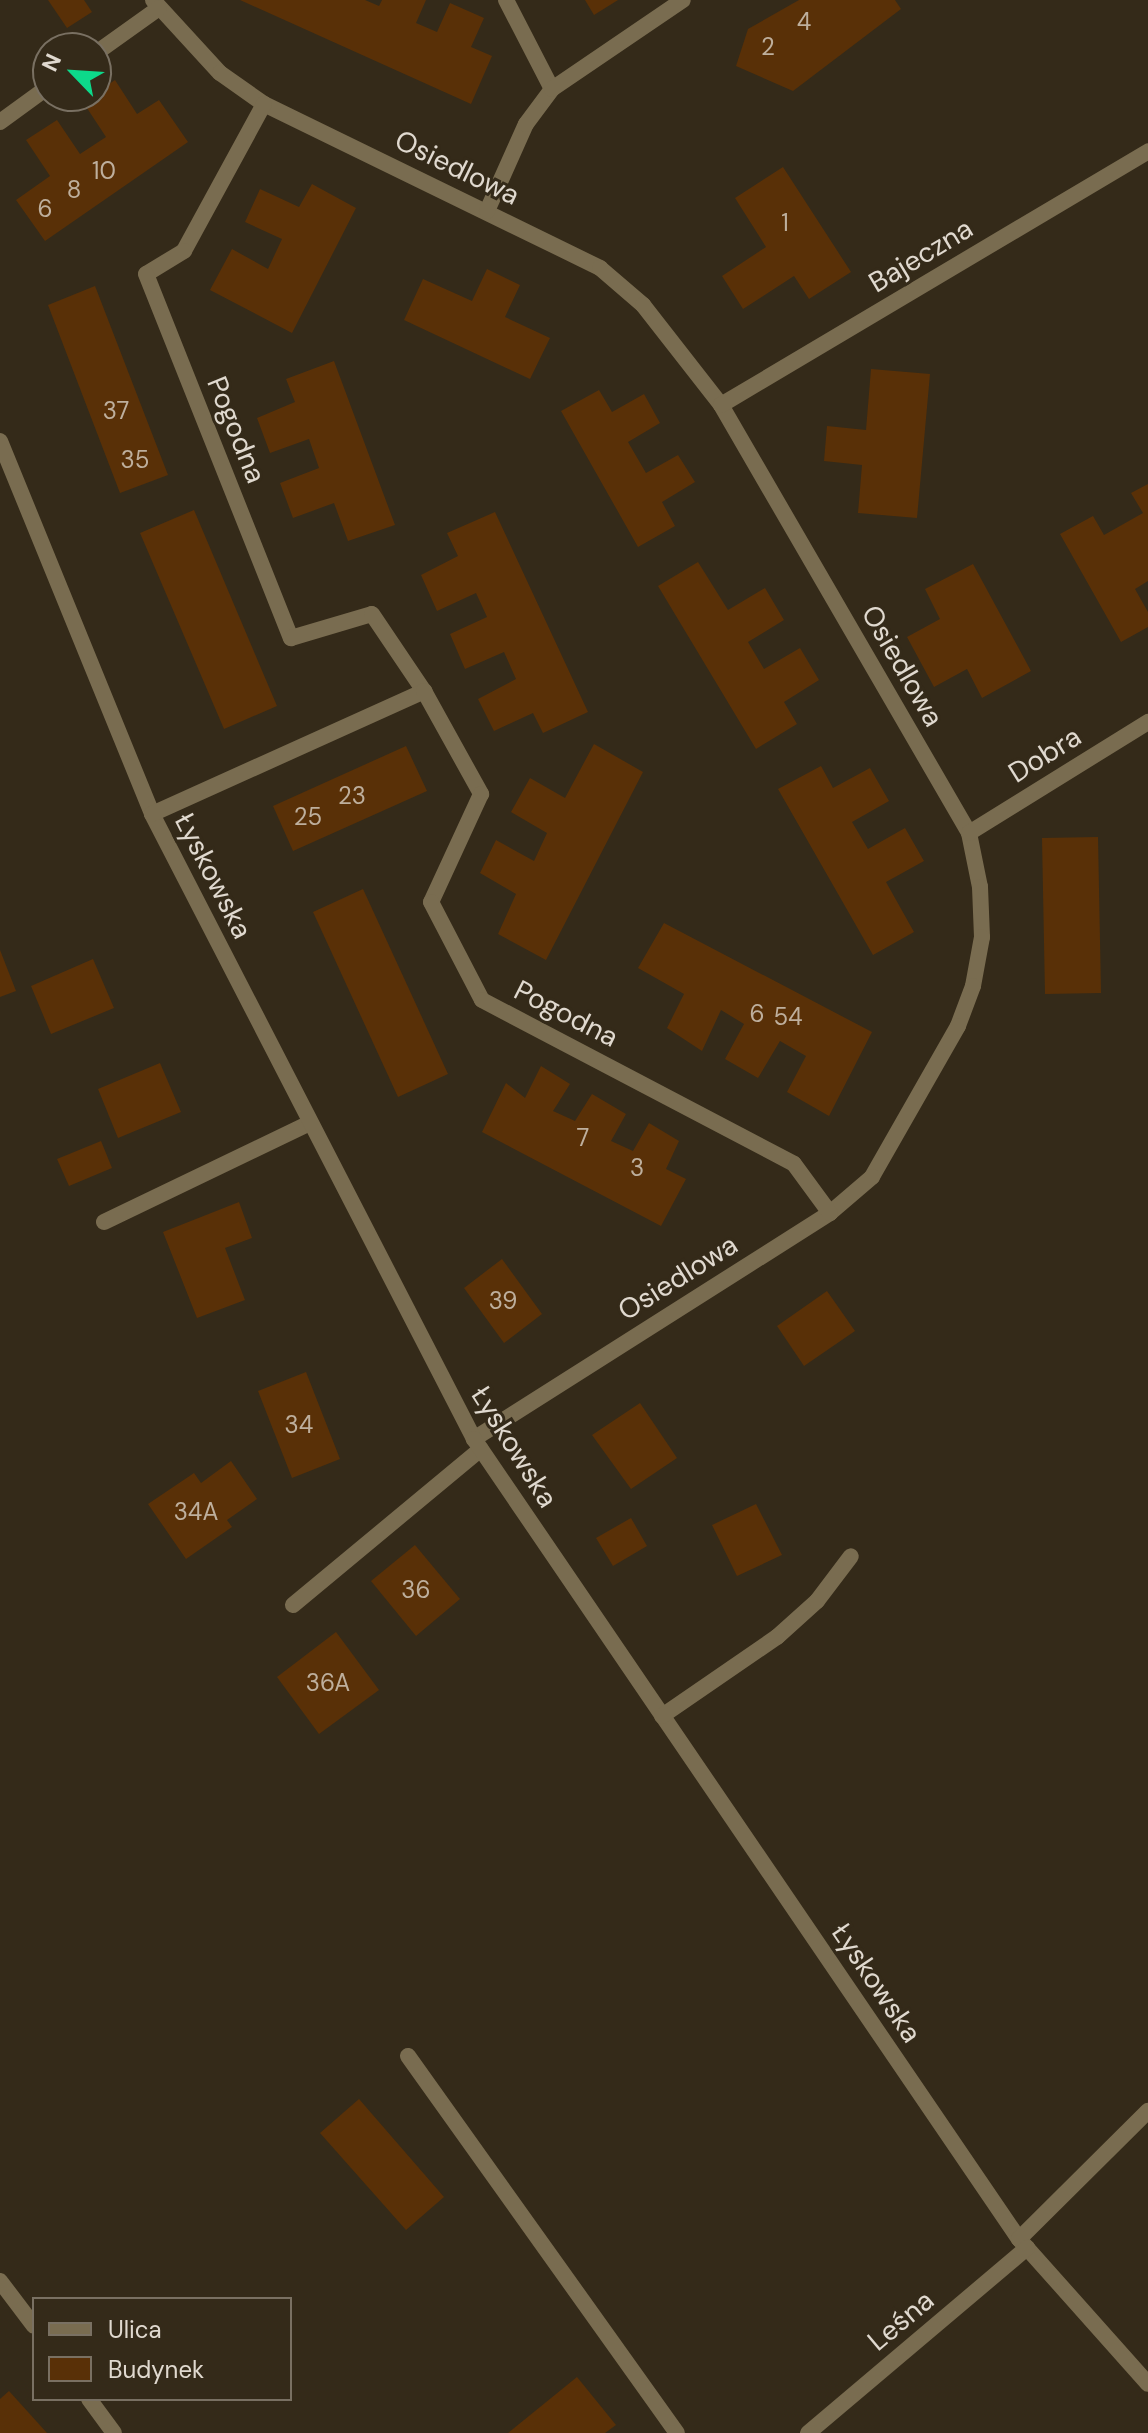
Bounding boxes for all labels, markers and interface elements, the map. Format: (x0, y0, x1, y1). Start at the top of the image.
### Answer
house number: 4 (797, 8, 811, 36)
north arrow (32, 32, 112, 112)
house number: 2 (761, 33, 775, 61)
text: N (35, 49, 68, 76)
street label: Osiedlowa (389, 123, 525, 213)
house number: 10 (92, 157, 116, 185)
house number: 8 (67, 176, 81, 204)
house number: 6 (37, 195, 53, 223)
house number: 1 (781, 209, 789, 237)
street label: Bajeczna (863, 212, 979, 300)
street label: Pogodna (199, 372, 273, 488)
house number: 37 (103, 397, 129, 425)
house number: 35 (121, 446, 149, 474)
street label: Osiedlowa (854, 599, 950, 733)
street label: Dobra (1003, 720, 1087, 790)
house number: 23 (338, 782, 366, 810)
house number: 25 (294, 803, 322, 831)
street label: Łyskowska (167, 808, 259, 944)
street label: Pogodna (508, 974, 624, 1054)
house number: 6 (749, 1000, 765, 1028)
house number: 54 (773, 1003, 803, 1031)
house number: 7 (577, 1124, 589, 1152)
house number: 3 (630, 1154, 644, 1182)
street label: Osiedlowa (612, 1228, 744, 1328)
house number: 39 (489, 1287, 517, 1315)
street label: Łyskowska (464, 1380, 564, 1514)
house number: 34 (285, 1411, 313, 1439)
house number: 34A (174, 1498, 218, 1526)
house number: 36 (401, 1576, 431, 1604)
house number: 36A (306, 1669, 350, 1697)
street label: Łyskowska (824, 1917, 928, 2049)
street label: Leśna (861, 2284, 941, 2358)
legend (32, 2297, 292, 2401)
text: Ulica (108, 2314, 162, 2345)
text: Budynek (108, 2354, 204, 2385)

